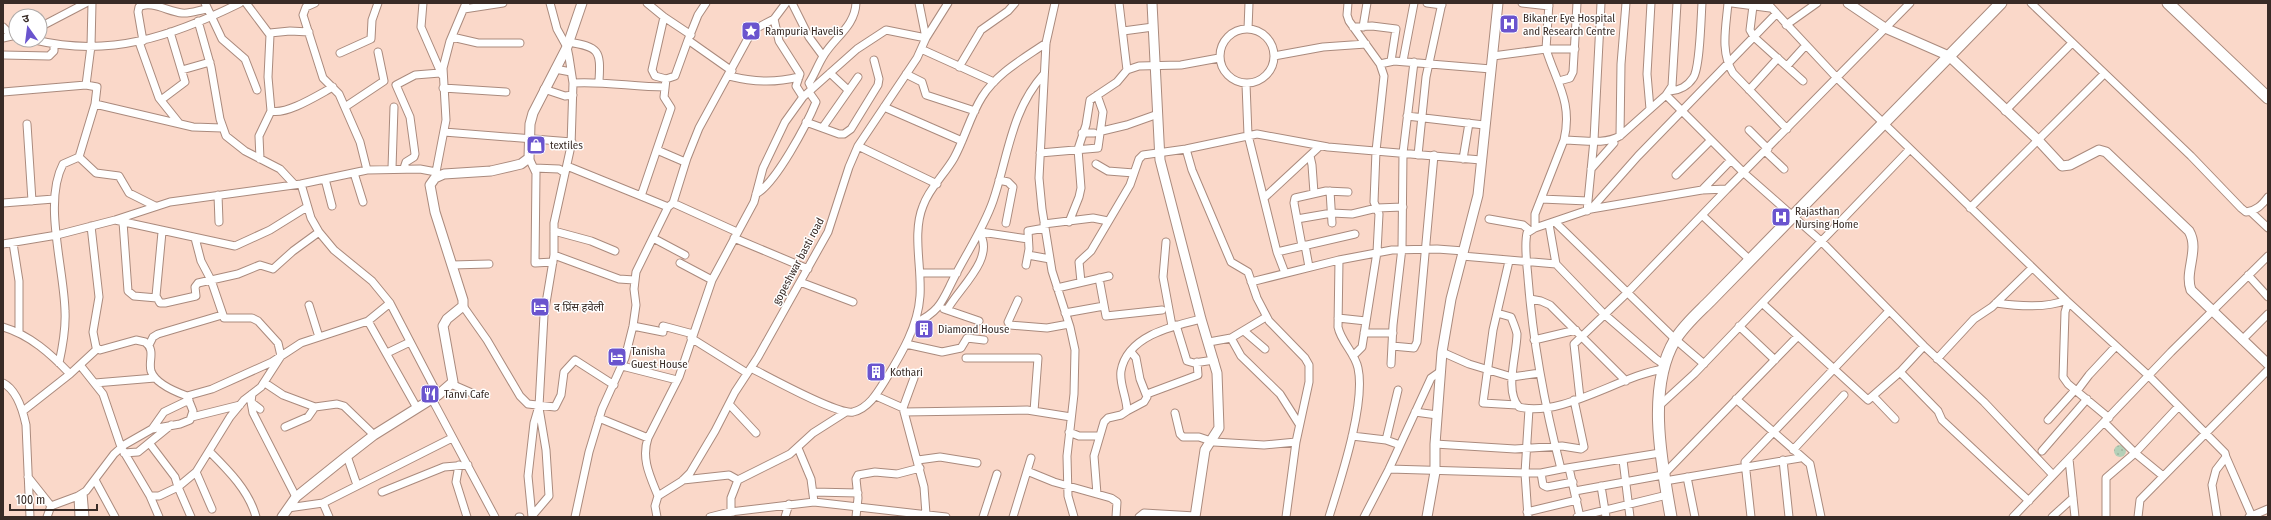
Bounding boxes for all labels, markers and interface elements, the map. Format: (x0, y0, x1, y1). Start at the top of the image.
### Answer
north arrow (8, 8, 48, 48)
text: उ (21, 12, 31, 26)
place label: Bikaner Eye Hospital and Research Centre (1523, 12, 1615, 38)
hospital icon: Bikaner Eye Hospital and Research Centre (1498, 13, 1520, 35)
place icon: Rampuria Havelis (740, 20, 762, 42)
place label: Rampuria Havelis (765, 25, 844, 38)
shop icon: textiles (525, 134, 547, 156)
place label: textiles (550, 139, 583, 152)
place label: Rajasthan Nursing Home (1795, 205, 1858, 231)
hospital icon: Rajasthan Nursing Home (1770, 206, 1792, 228)
street label: gopeshwar basti road (770, 216, 827, 307)
hotel icon: द प्रिंस हवेली (529, 296, 551, 318)
place label: द प्रिंस हवेली (554, 301, 604, 314)
building icon: Diamond House (913, 318, 935, 340)
place label: Diamond House (938, 323, 1009, 336)
place label: Tanisha Guest House (631, 345, 688, 371)
hotel icon: Tanisha Guest House (606, 346, 628, 368)
building icon: Kothari (865, 361, 887, 383)
place label: Kothari (890, 366, 923, 379)
restaurant icon: Tanvi Cafe (419, 383, 441, 405)
place label: Tanvi Cafe (444, 388, 489, 401)
scale bar (10, 486, 97, 512)
text: 100 m (16, 493, 45, 507)

